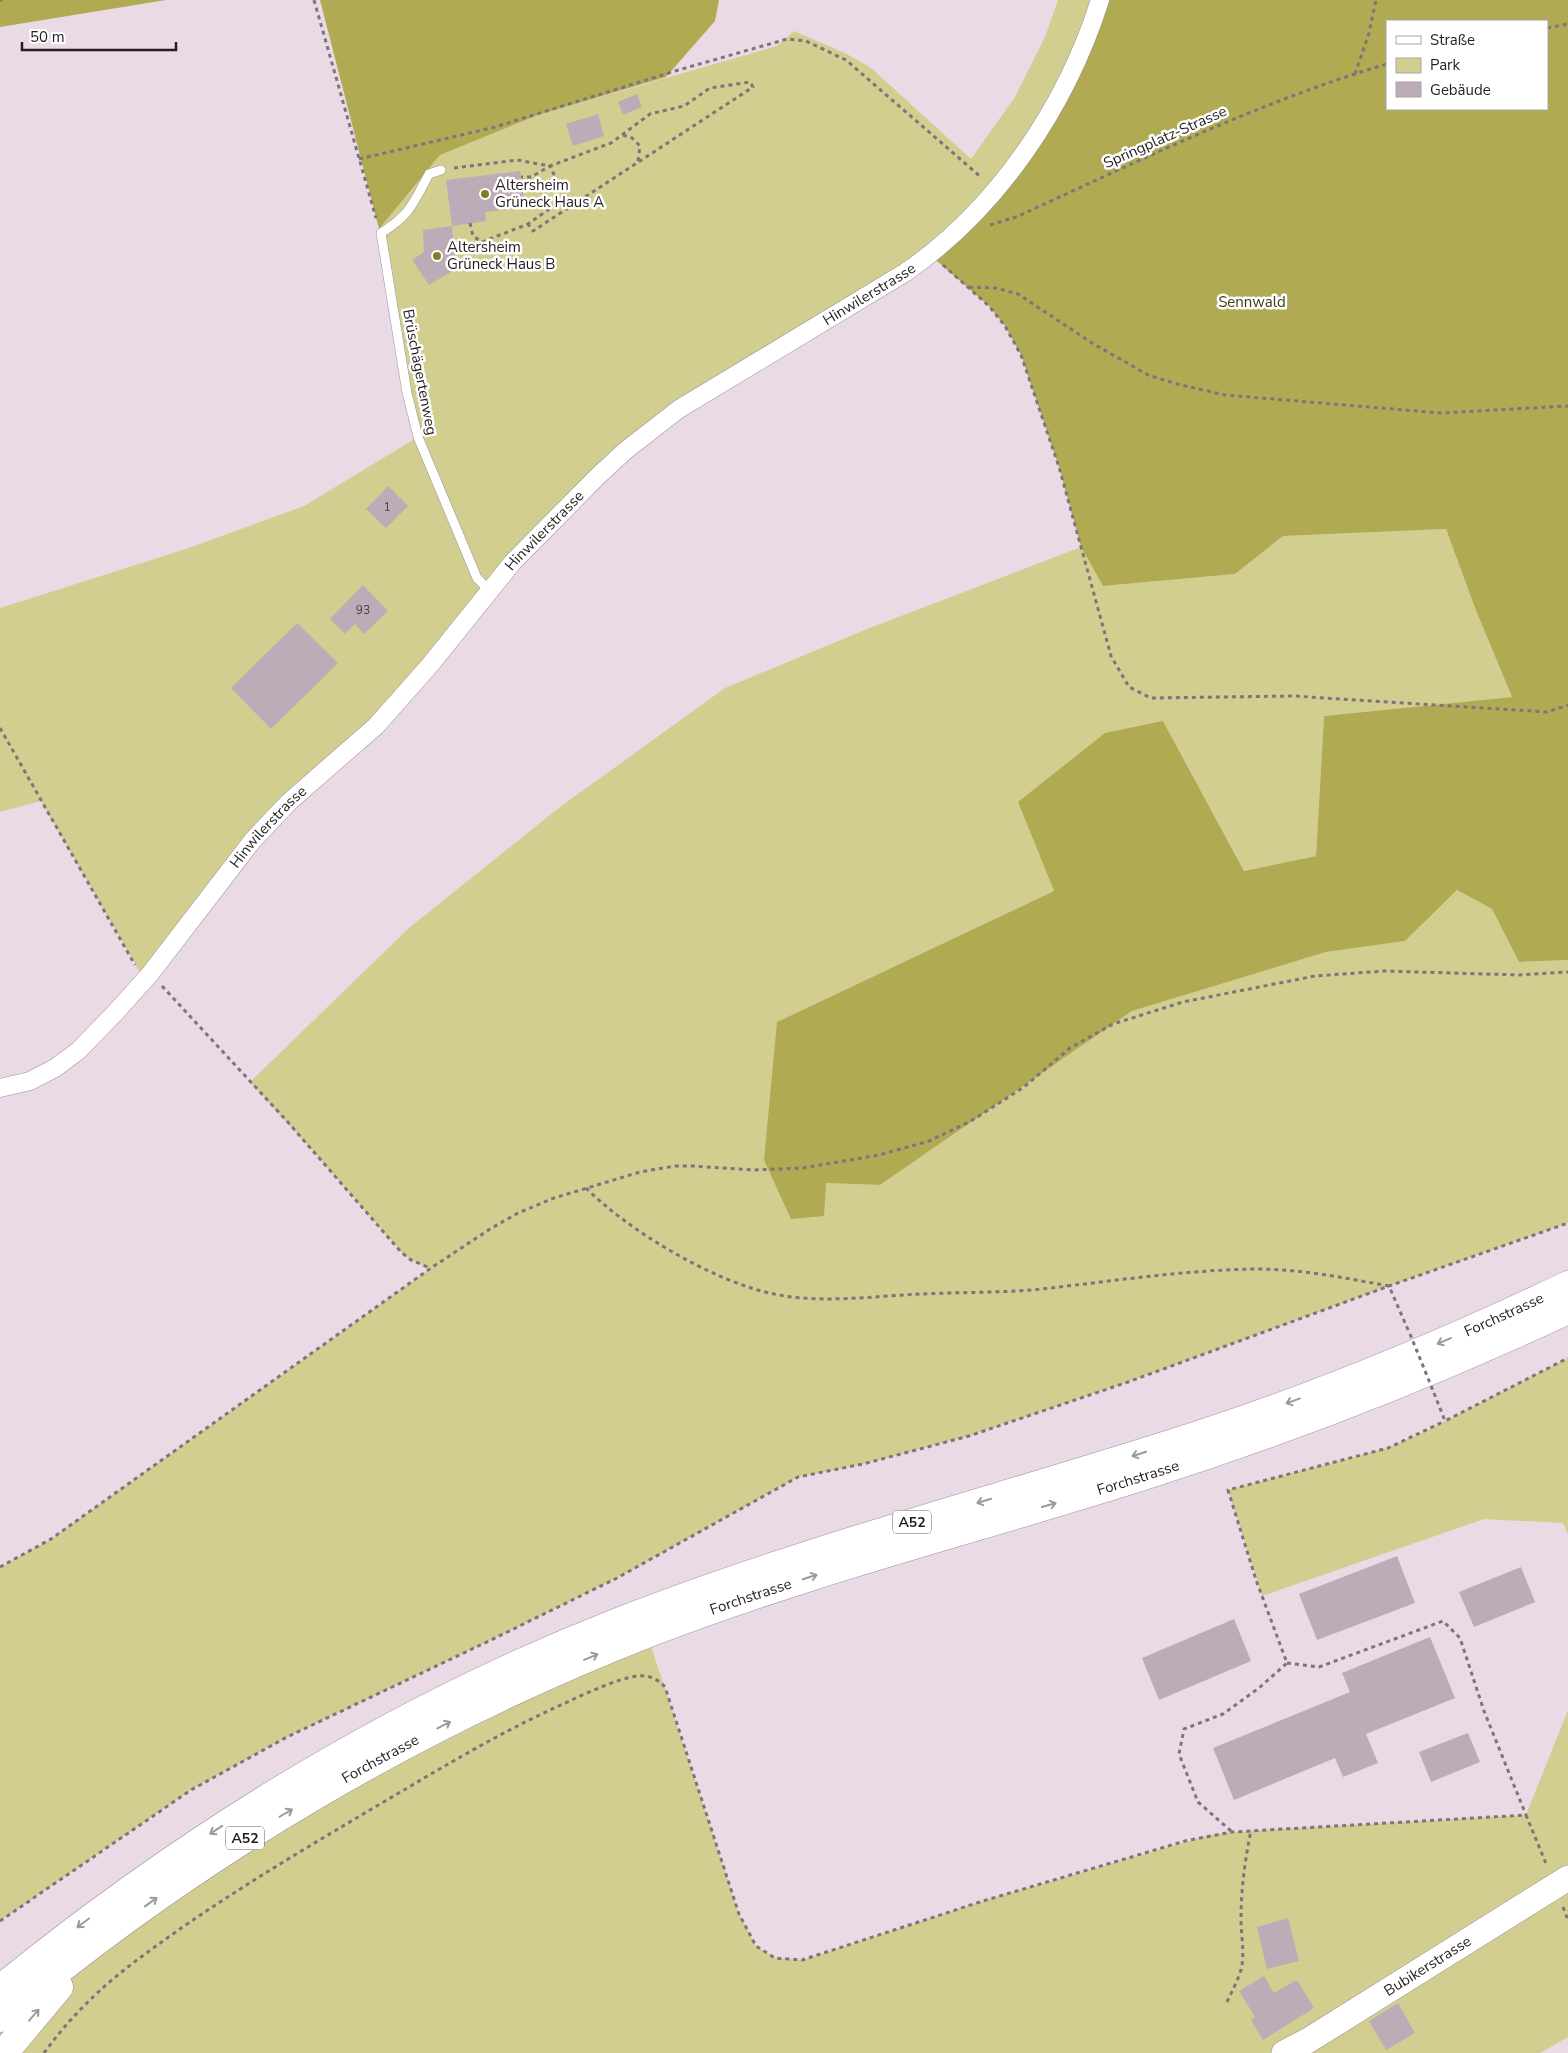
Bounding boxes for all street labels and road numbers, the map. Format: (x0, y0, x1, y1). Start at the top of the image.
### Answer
street label: Springplatz-Strasse (1100, 101, 1230, 173)
street label: Hinwilerstrasse (819, 258, 920, 330)
street label: Brüschägertenweg (398, 307, 442, 437)
street label: Hinwilerstrasse (500, 486, 588, 575)
street label: Hinwilerstrasse (225, 781, 311, 872)
street label: Forchstrasse (1461, 1288, 1547, 1341)
street label: Forchstrasse (1094, 1455, 1182, 1500)
road number: A52 (893, 1510, 931, 1534)
street label: Forchstrasse (707, 1574, 794, 1620)
street label: Forchstrasse (338, 1730, 422, 1788)
road number: A52 (226, 1826, 264, 1850)
street label: Bubikerstrasse (1380, 1931, 1475, 2001)

